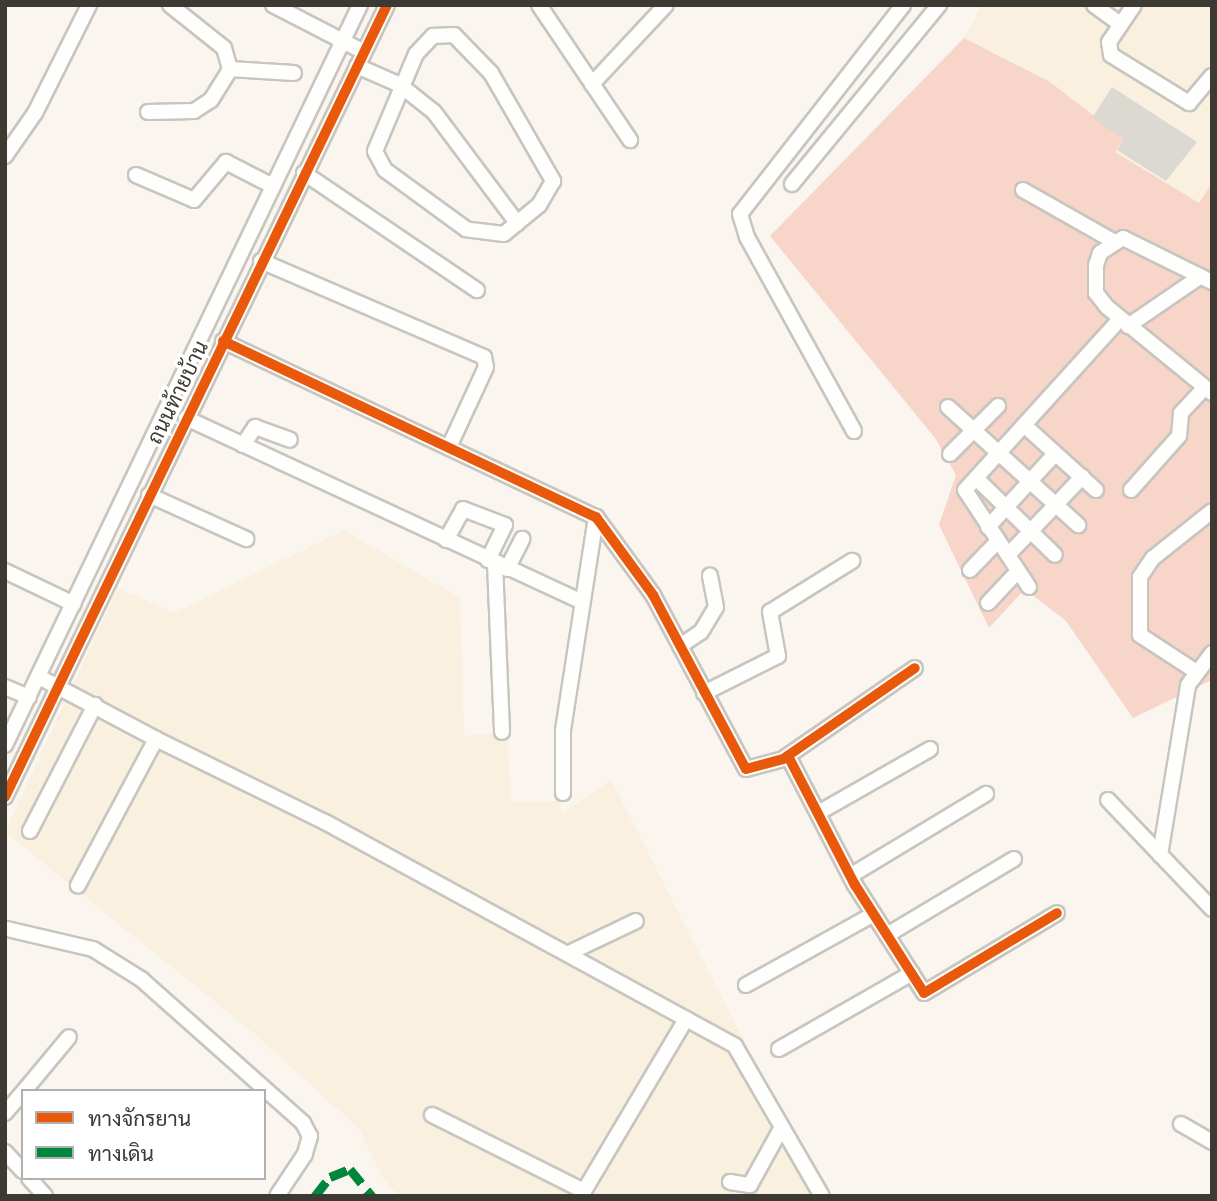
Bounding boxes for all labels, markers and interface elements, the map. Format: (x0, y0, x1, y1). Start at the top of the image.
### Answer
street label: ถนนท้ายบ้าน (141, 336, 213, 448)
legend (21, 1089, 266, 1180)
text: ทางจักรยาน (88, 1104, 191, 1132)
text: ทางเดิน (88, 1139, 154, 1167)

